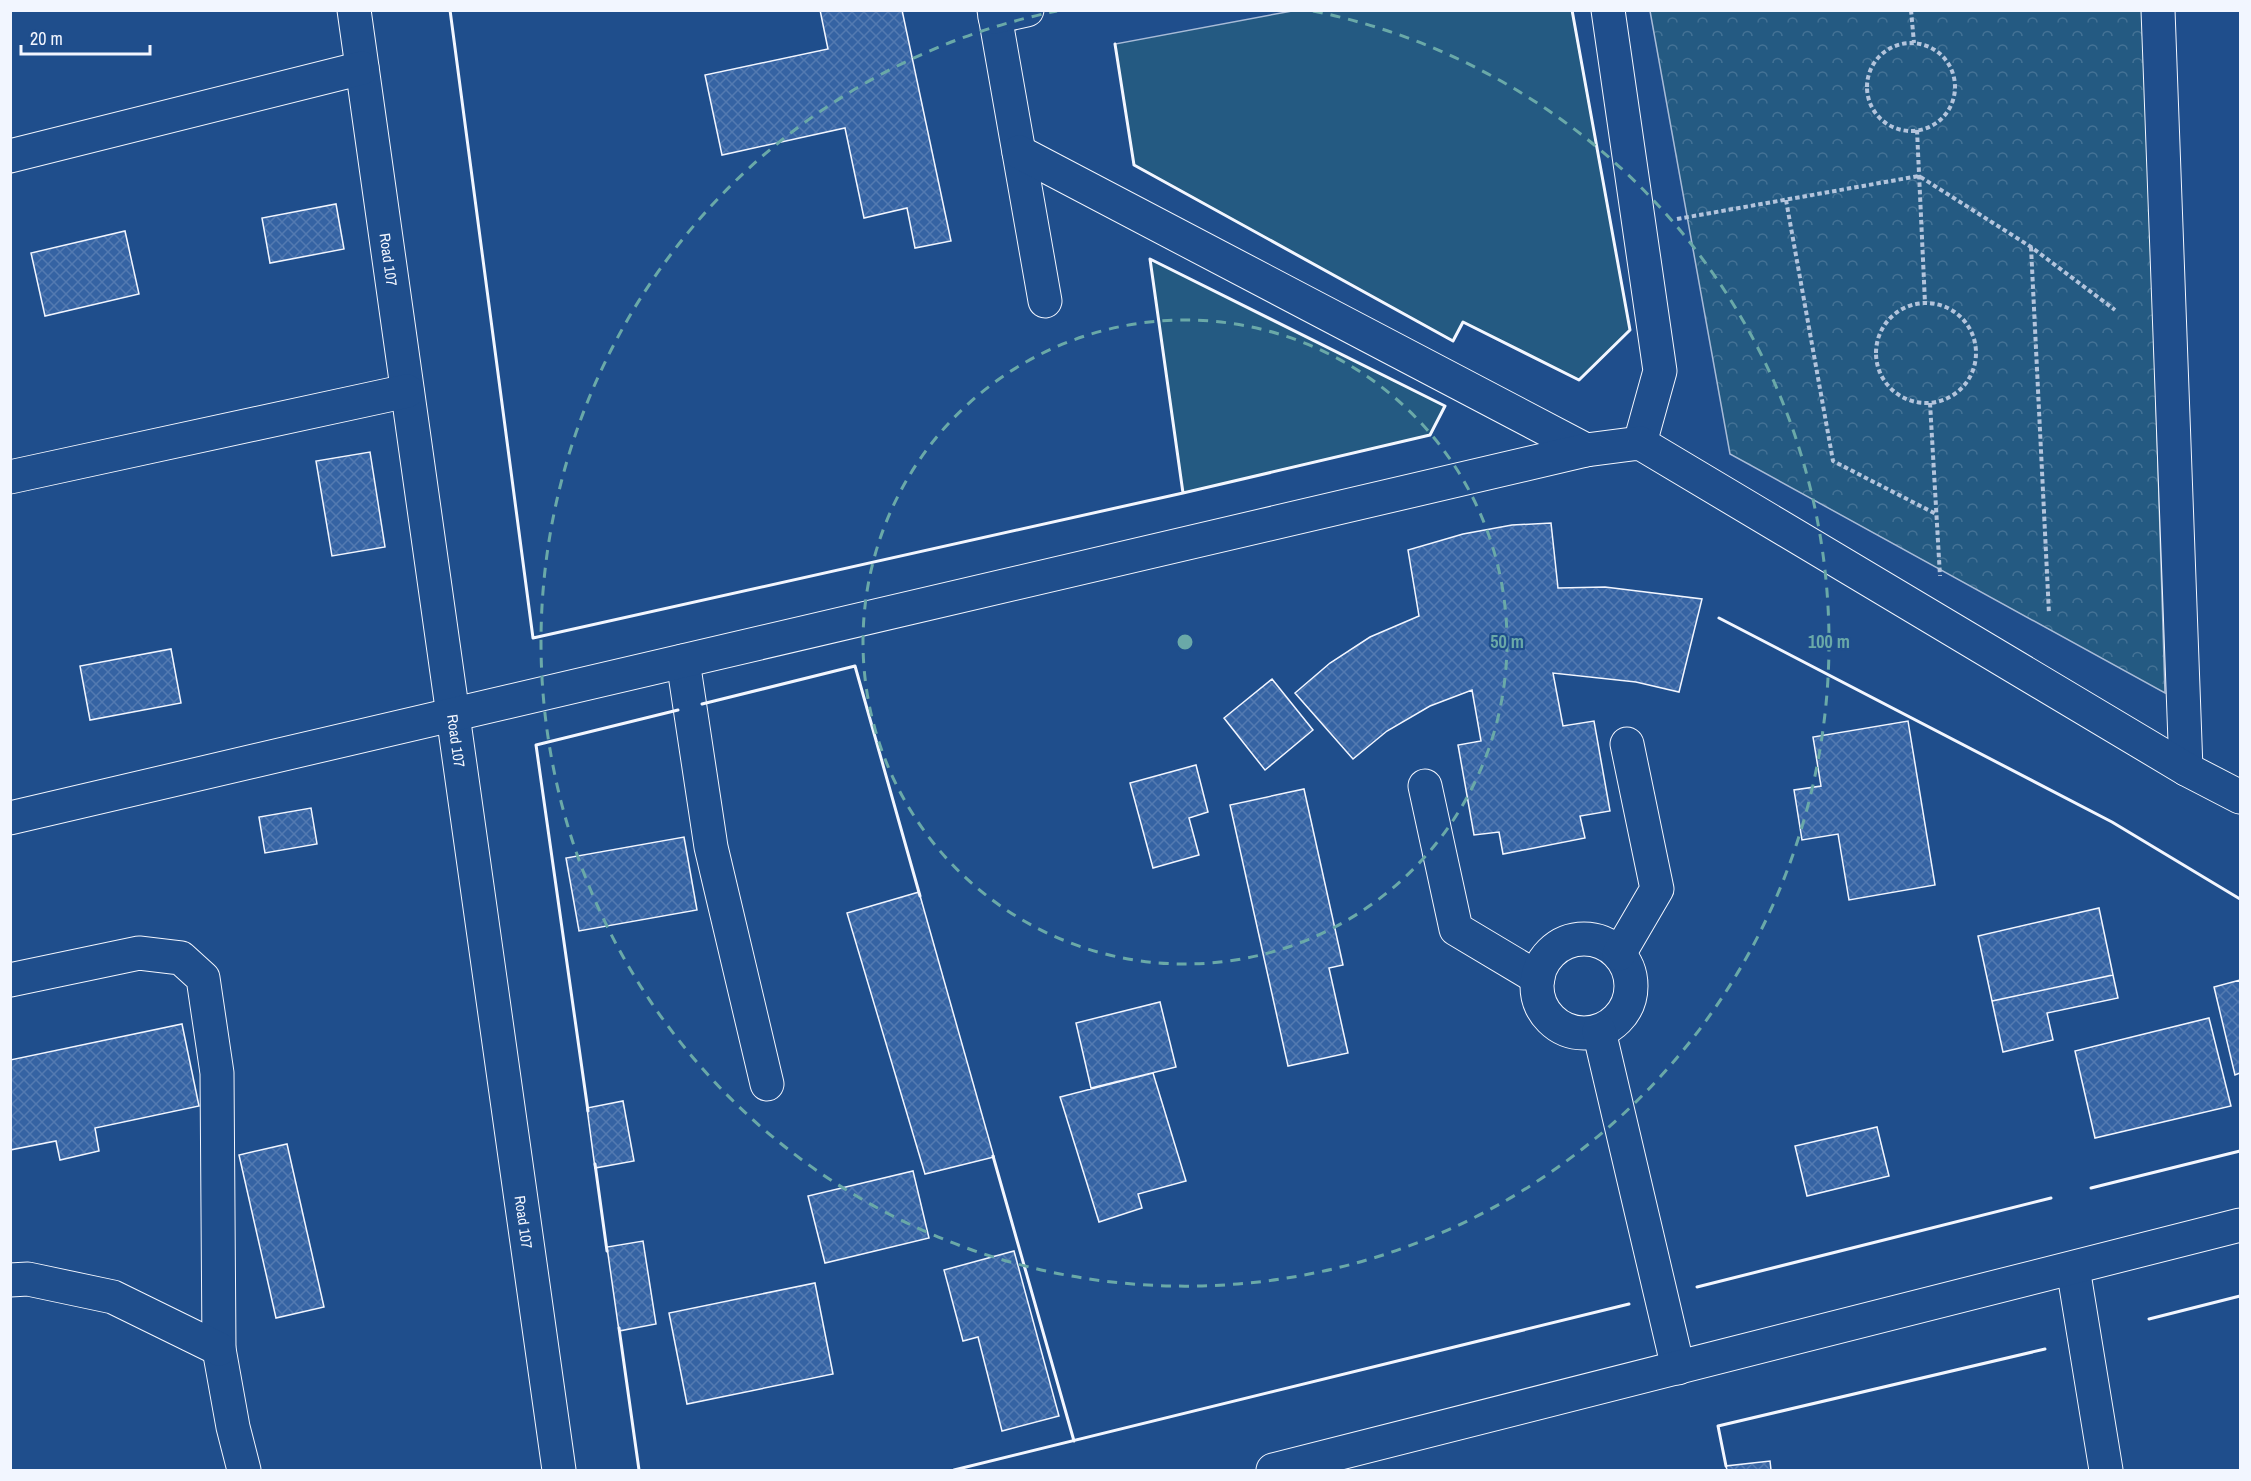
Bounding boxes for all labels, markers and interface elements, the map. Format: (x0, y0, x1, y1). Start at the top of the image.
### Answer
scale bar (21, 18, 150, 56)
text: 20 m (30, 26, 63, 51)
street label: Road 107 (375, 232, 403, 288)
text: 50 m (1490, 629, 1524, 654)
text: 100 m (1808, 629, 1850, 654)
centre of rings (1175, 632, 1195, 652)
street label: Road 107 (443, 713, 471, 769)
street label: Road 107 (510, 1194, 538, 1250)

